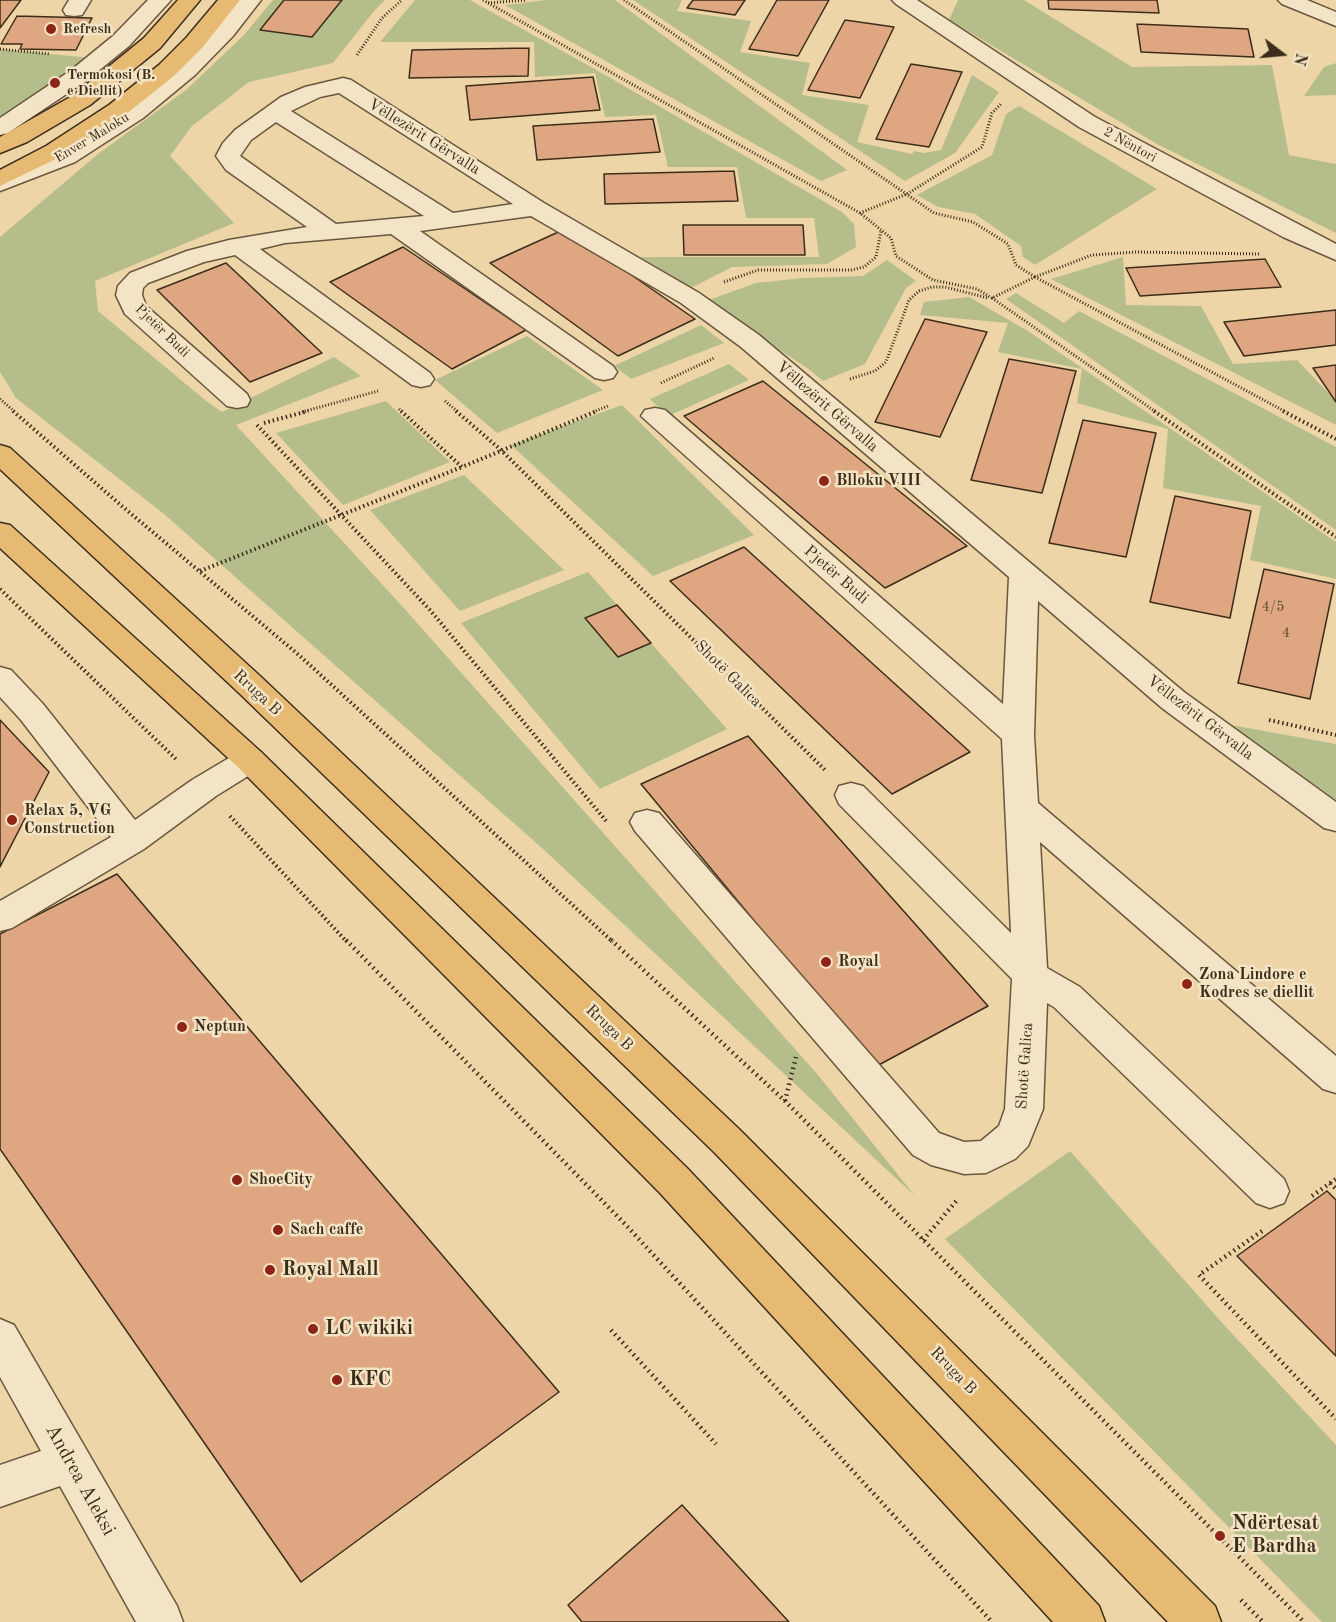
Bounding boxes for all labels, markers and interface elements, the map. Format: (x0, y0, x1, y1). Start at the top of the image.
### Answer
place label: Refresh (63, 21, 111, 37)
marker: Refresh (44, 22, 58, 36)
north arrow (1252, 24, 1312, 84)
text: N (1290, 51, 1309, 67)
place label: Termokosi (B. e Diellit) (67, 67, 155, 100)
marker: Termokosi (B. e Diellit) (48, 76, 62, 90)
street label: Vëllezërit Gërvalla (364, 95, 484, 179)
street label: Enver Maloku (52, 109, 132, 167)
street label: 2 Nëntori (1100, 124, 1160, 166)
street label: Pjetër Budi (131, 301, 193, 361)
street label: Vëllezërit Gërvalla (772, 357, 882, 457)
place label: Blloku VIII (836, 471, 921, 491)
marker: Blloku VIII (817, 474, 831, 488)
street label: Pjetër Budi (800, 542, 872, 608)
house number: 4/5 (1262, 599, 1284, 615)
house number: 4 (1282, 625, 1290, 641)
street label: Shotë Galica (690, 636, 766, 712)
street label: Rruga B (229, 666, 285, 720)
street label: Vëllezërit Gërvalla (1143, 672, 1257, 764)
place label: Relax 5, VG Construction (24, 801, 115, 839)
marker: Relax 5, VG Construction (5, 813, 19, 827)
place label: Royal (838, 952, 879, 972)
marker: Royal (819, 955, 833, 969)
place label: Zona Lindore e Kodres se diellit (1199, 965, 1314, 1003)
marker: Zona Lindore e Kodres se diellit (1180, 977, 1194, 991)
street label: Rruga B (581, 1001, 637, 1055)
place label: Neptun (194, 1017, 246, 1037)
marker: Neptun (175, 1020, 189, 1034)
street label: Shotë Galica (1012, 1022, 1038, 1110)
place label: ShoeCity (249, 1170, 313, 1190)
marker: ShoeCity (230, 1173, 244, 1187)
place label: Sach caffe (290, 1220, 363, 1240)
marker: Sach caffe (271, 1223, 285, 1237)
place label: Royal Mall (282, 1258, 379, 1282)
marker: Royal Mall (263, 1263, 277, 1277)
place label: LC wikiki (325, 1317, 413, 1341)
marker: LC wikiki (306, 1322, 320, 1336)
street label: Rruga B (926, 1343, 980, 1399)
place label: KFC (349, 1368, 391, 1392)
marker: KFC (330, 1373, 344, 1387)
street label: Andrea Aleksi (40, 1420, 120, 1540)
place label: Ndërtesat E Bardha (1232, 1512, 1319, 1559)
marker: Ndërtesat E Bardha (1213, 1529, 1227, 1543)

